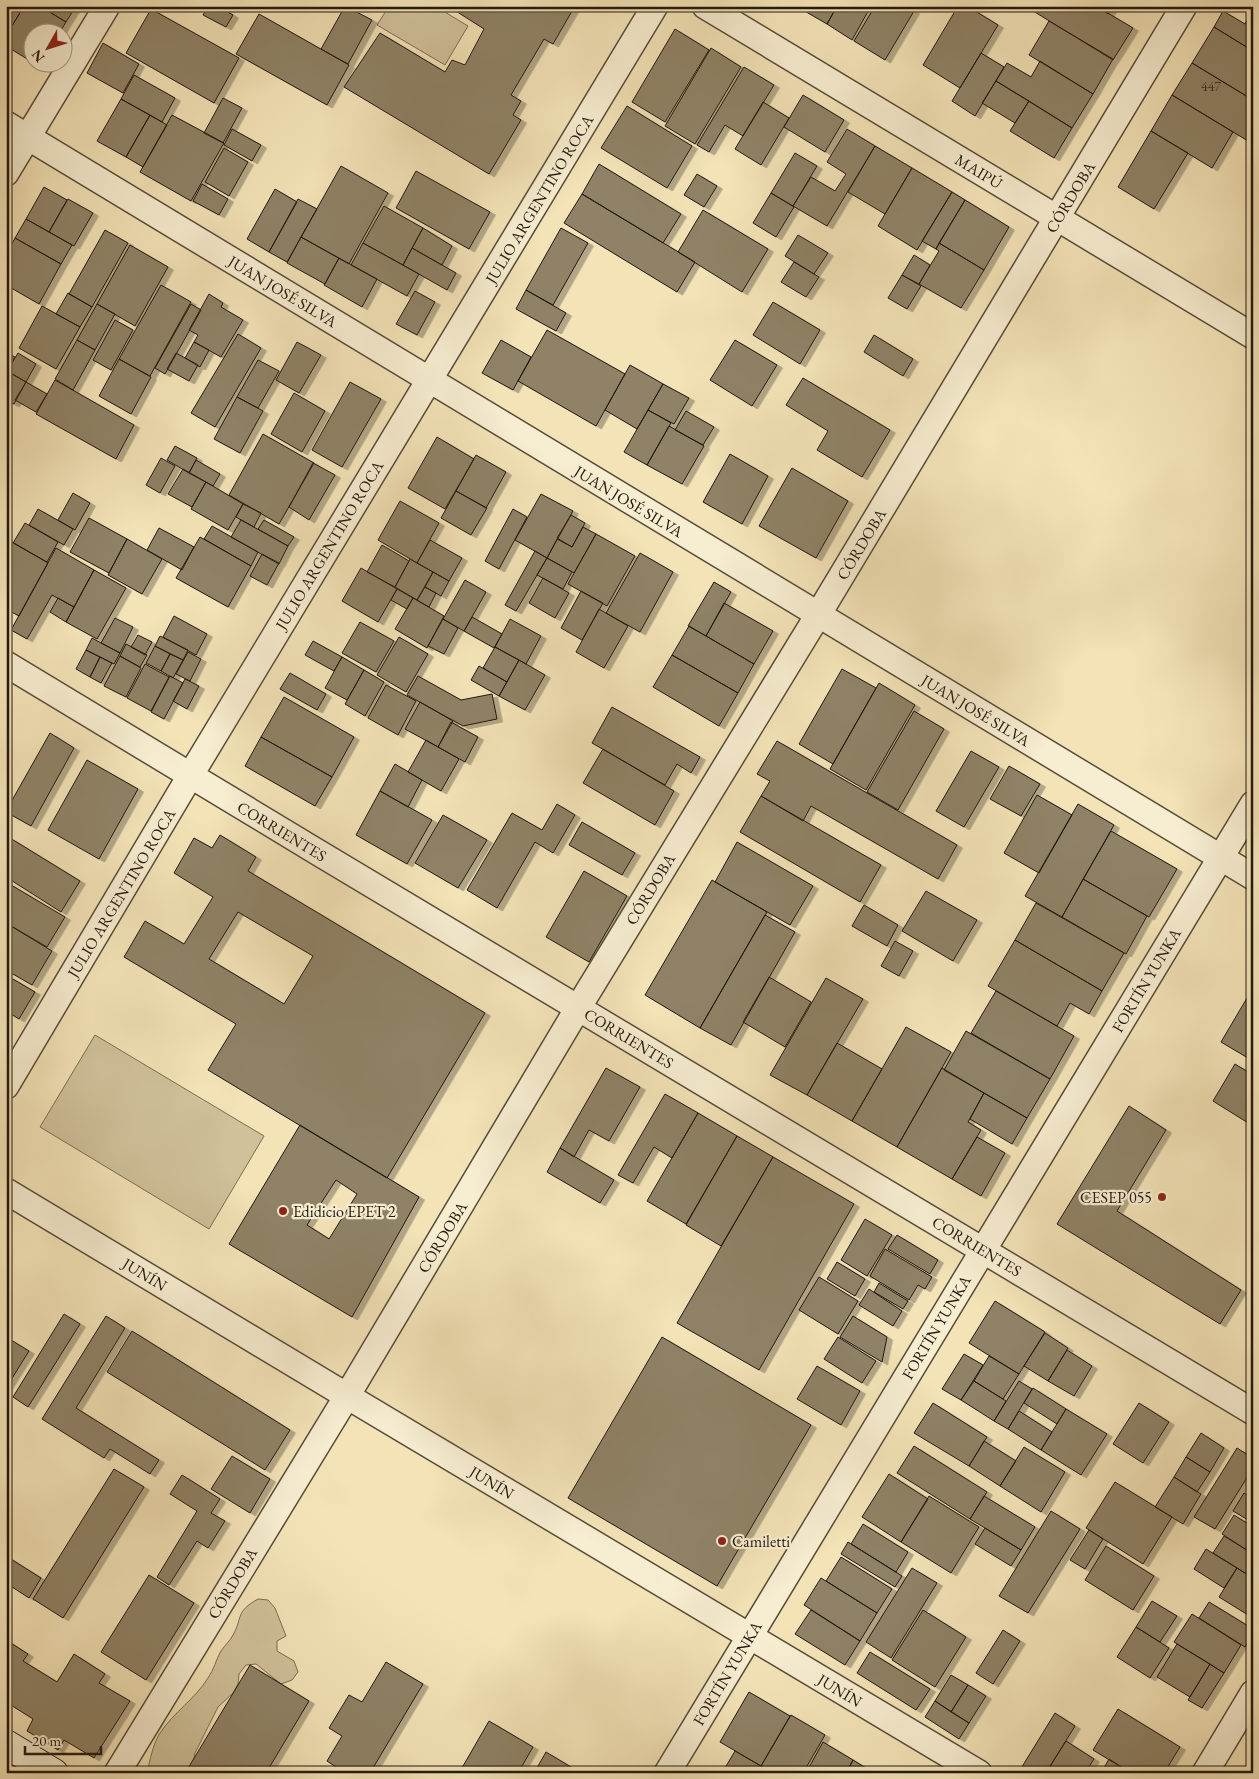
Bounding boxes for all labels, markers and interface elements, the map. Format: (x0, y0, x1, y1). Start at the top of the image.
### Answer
north arrow (22, 22, 72, 72)
text: N (27, 46, 48, 66)
house number: 447 (1201, 77, 1221, 95)
street label: JULIO ARGENTINO ROCA (480, 110, 599, 289)
street label: MAIPÚ (951, 149, 1006, 194)
street label: CÓRDOBA (1041, 157, 1100, 237)
street label: JUAN JOSÉ SILVA (223, 250, 342, 333)
street label: JULIO ARGENTINO ROCA (270, 456, 389, 635)
street label: JUAN JOSÉ SILVA (569, 460, 688, 543)
street label: CÓRDOBA (832, 504, 891, 584)
street label: JUAN JOSÉ SILVA (916, 669, 1035, 752)
street label: CORRIENTES (233, 796, 330, 866)
street label: JULIO ARGENTINO ROCA (62, 804, 181, 983)
street label: CÓRDOBA (621, 849, 680, 929)
street label: FORTÍN YUNKA (1107, 924, 1186, 1036)
street label: CORRIENTES (580, 1003, 677, 1073)
place label: CESEP 055 (1080, 1187, 1152, 1208)
marker: CESEP 055 (1156, 1191, 1168, 1203)
street label: CÓRDOBA (413, 1197, 472, 1277)
place label: Edidicio EPET 2 (293, 1201, 396, 1222)
marker: Edidicio EPET 2 (277, 1205, 289, 1217)
street label: CORRIENTES (928, 1211, 1025, 1281)
street label: JUNÍN (117, 1252, 171, 1296)
street label: FORTÍN YUNKA (897, 1271, 976, 1383)
street label: JUNÍN (464, 1460, 518, 1504)
place label: Camiletti (732, 1531, 790, 1552)
marker: Camiletti (716, 1535, 728, 1547)
street label: CÓRDOBA (203, 1543, 262, 1623)
street label: FORTÍN YUNKA (688, 1617, 767, 1729)
street label: JUNÍN (812, 1668, 866, 1712)
scale bar (25, 1724, 101, 1756)
text: 20 m (32, 1731, 61, 1750)

